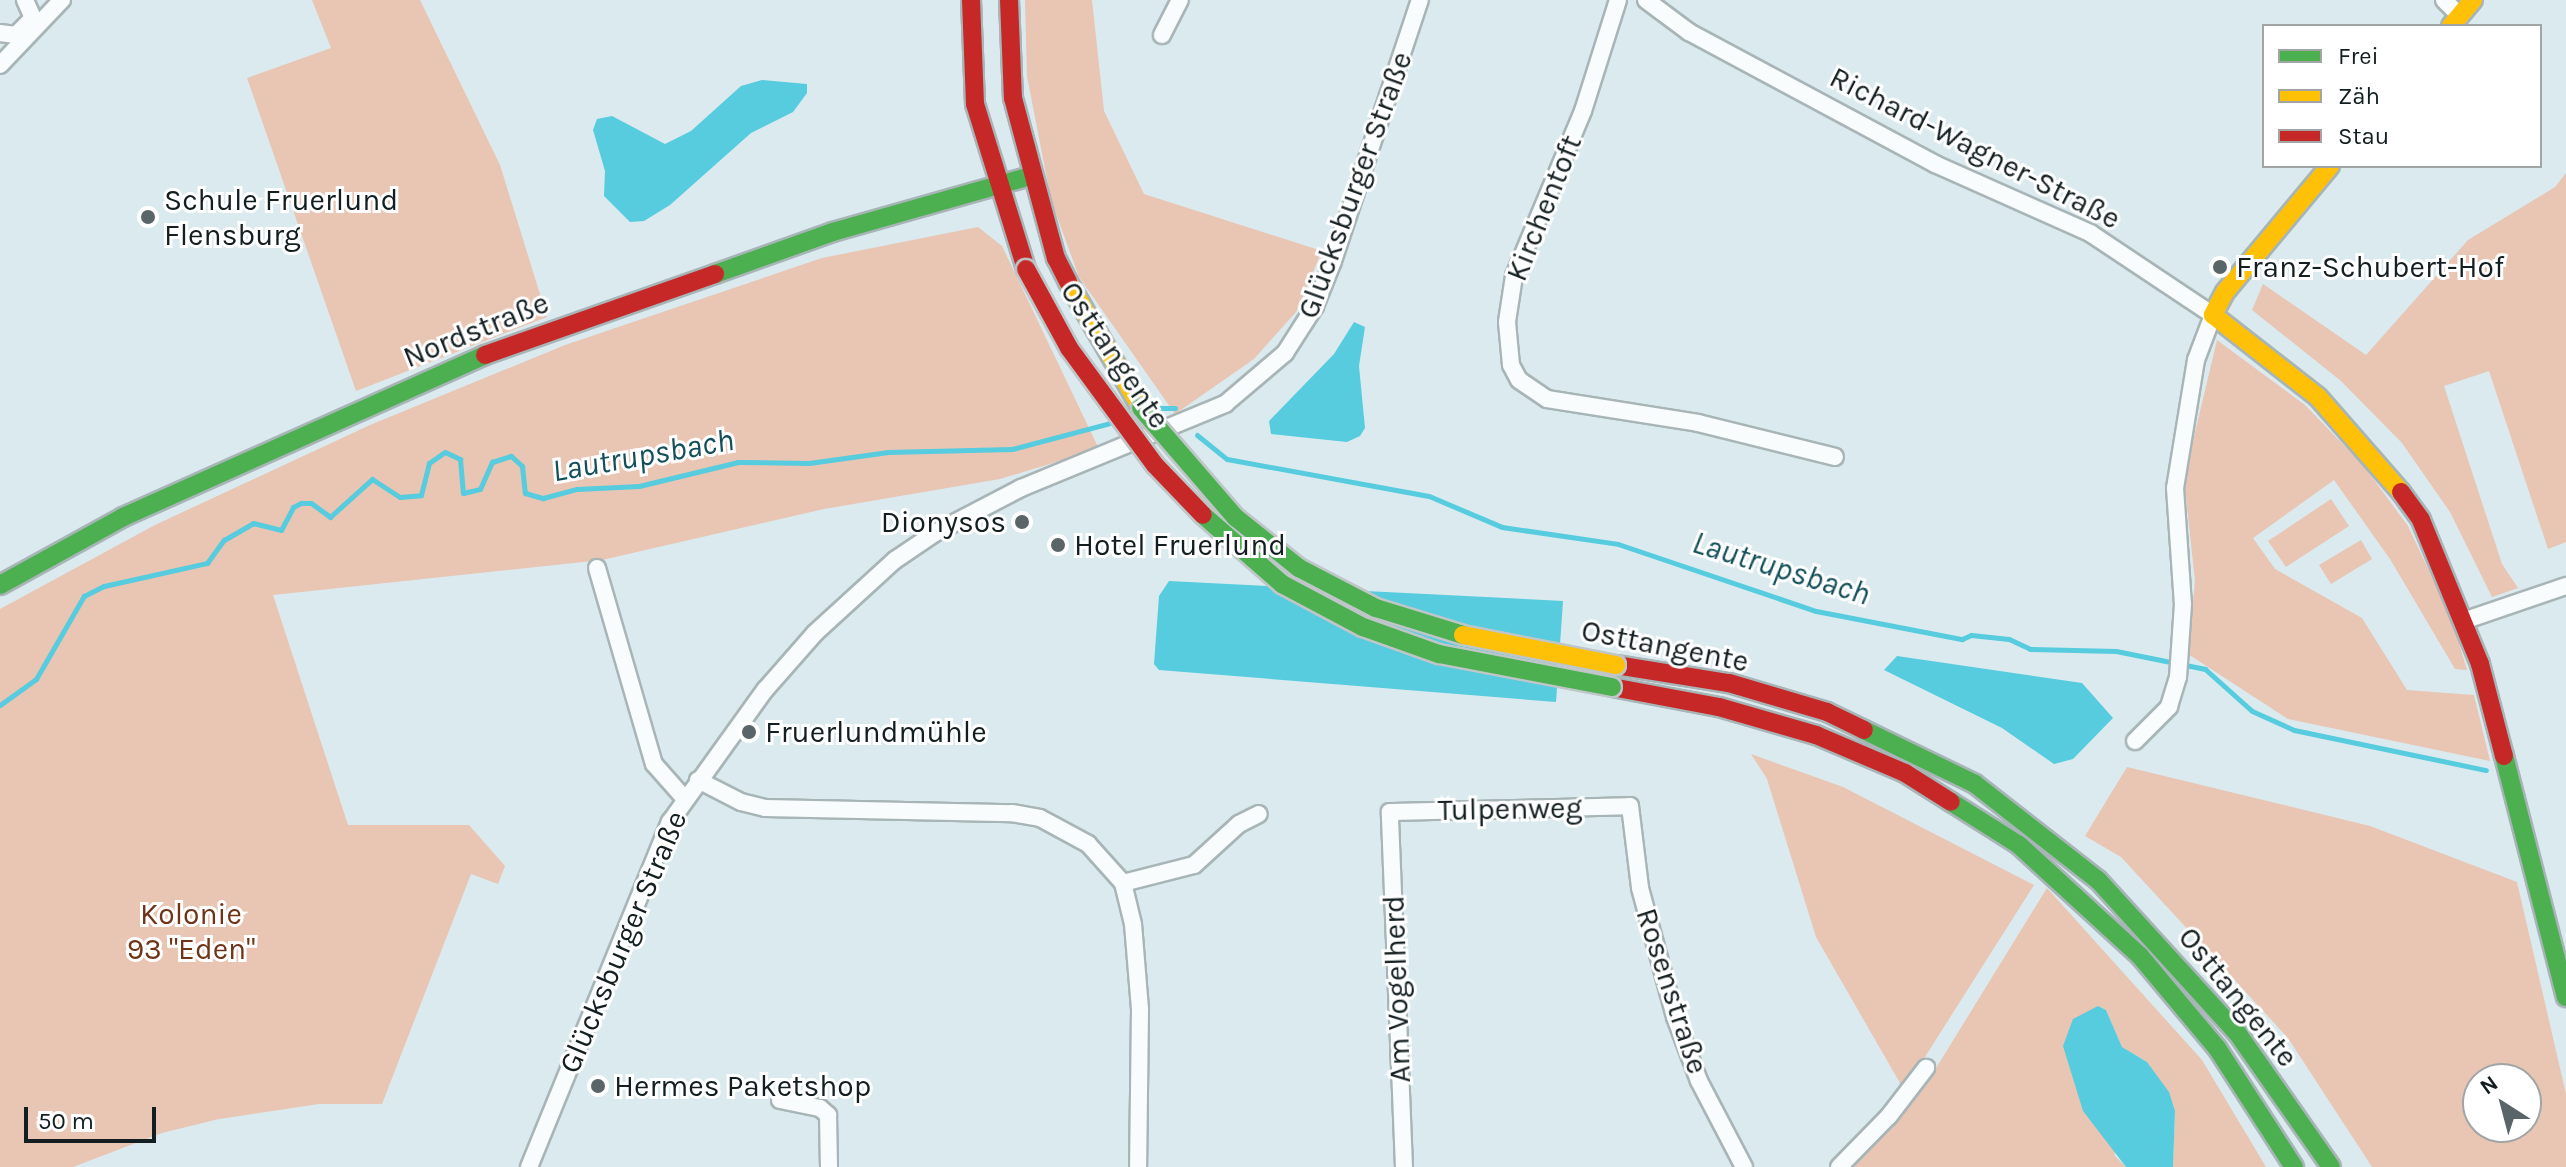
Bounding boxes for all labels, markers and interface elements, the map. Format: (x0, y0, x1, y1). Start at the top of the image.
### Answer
legend (2262, 24, 2542, 168)
text: Frei (2338, 42, 2379, 70)
street label: Glücksburger Straße (1290, 47, 1420, 323)
street label: Richard-Wagner-Straße (1824, 59, 2126, 237)
text: Zäh (2338, 82, 2380, 110)
text: Stau (2338, 122, 2389, 150)
street label: Kirchentoft (1498, 130, 1590, 286)
place label: Schule Fruerlund Flensburg (164, 182, 398, 252)
marker: Schule Fruerlund Flensburg (139, 208, 157, 226)
place label: Franz-Schubert-Hof (2236, 249, 2504, 285)
marker: Franz-Schubert-Hof (2211, 258, 2229, 276)
street label: Osttangente (1053, 275, 1177, 435)
street label: Nordstraße (398, 285, 554, 375)
water label: Lautrupsbach (549, 421, 737, 491)
place label: Dionysos (881, 504, 1006, 540)
marker: Dionysos (1013, 513, 1031, 531)
water label: Lautrupsbach (1688, 524, 1874, 614)
place label: Hotel Fruerlund (1074, 527, 1286, 563)
marker: Hotel Fruerlund (1049, 536, 1067, 554)
street label: Osttangente (1578, 612, 1752, 680)
place label: Fruerlundmühle (765, 714, 987, 750)
marker: Fruerlundmühle (740, 723, 758, 741)
street label: Tulpenweg (1437, 790, 1583, 828)
street label: Glücksburger Straße (551, 806, 695, 1078)
street label: Am Vogelherd (1376, 895, 1418, 1083)
park label: Kolonie 93 "Eden" (127, 896, 255, 966)
street label: Rosenstraße (1628, 904, 1716, 1078)
street label: Osttangente (2171, 920, 2305, 1074)
north arrow (2462, 1063, 2542, 1143)
place label: Hermes Paketshop (614, 1068, 871, 1104)
text: N (2475, 1070, 2503, 1100)
marker: Hermes Paketshop (589, 1077, 607, 1095)
scale bar (28, 1091, 160, 1141)
text: 50 m (38, 1107, 94, 1135)

